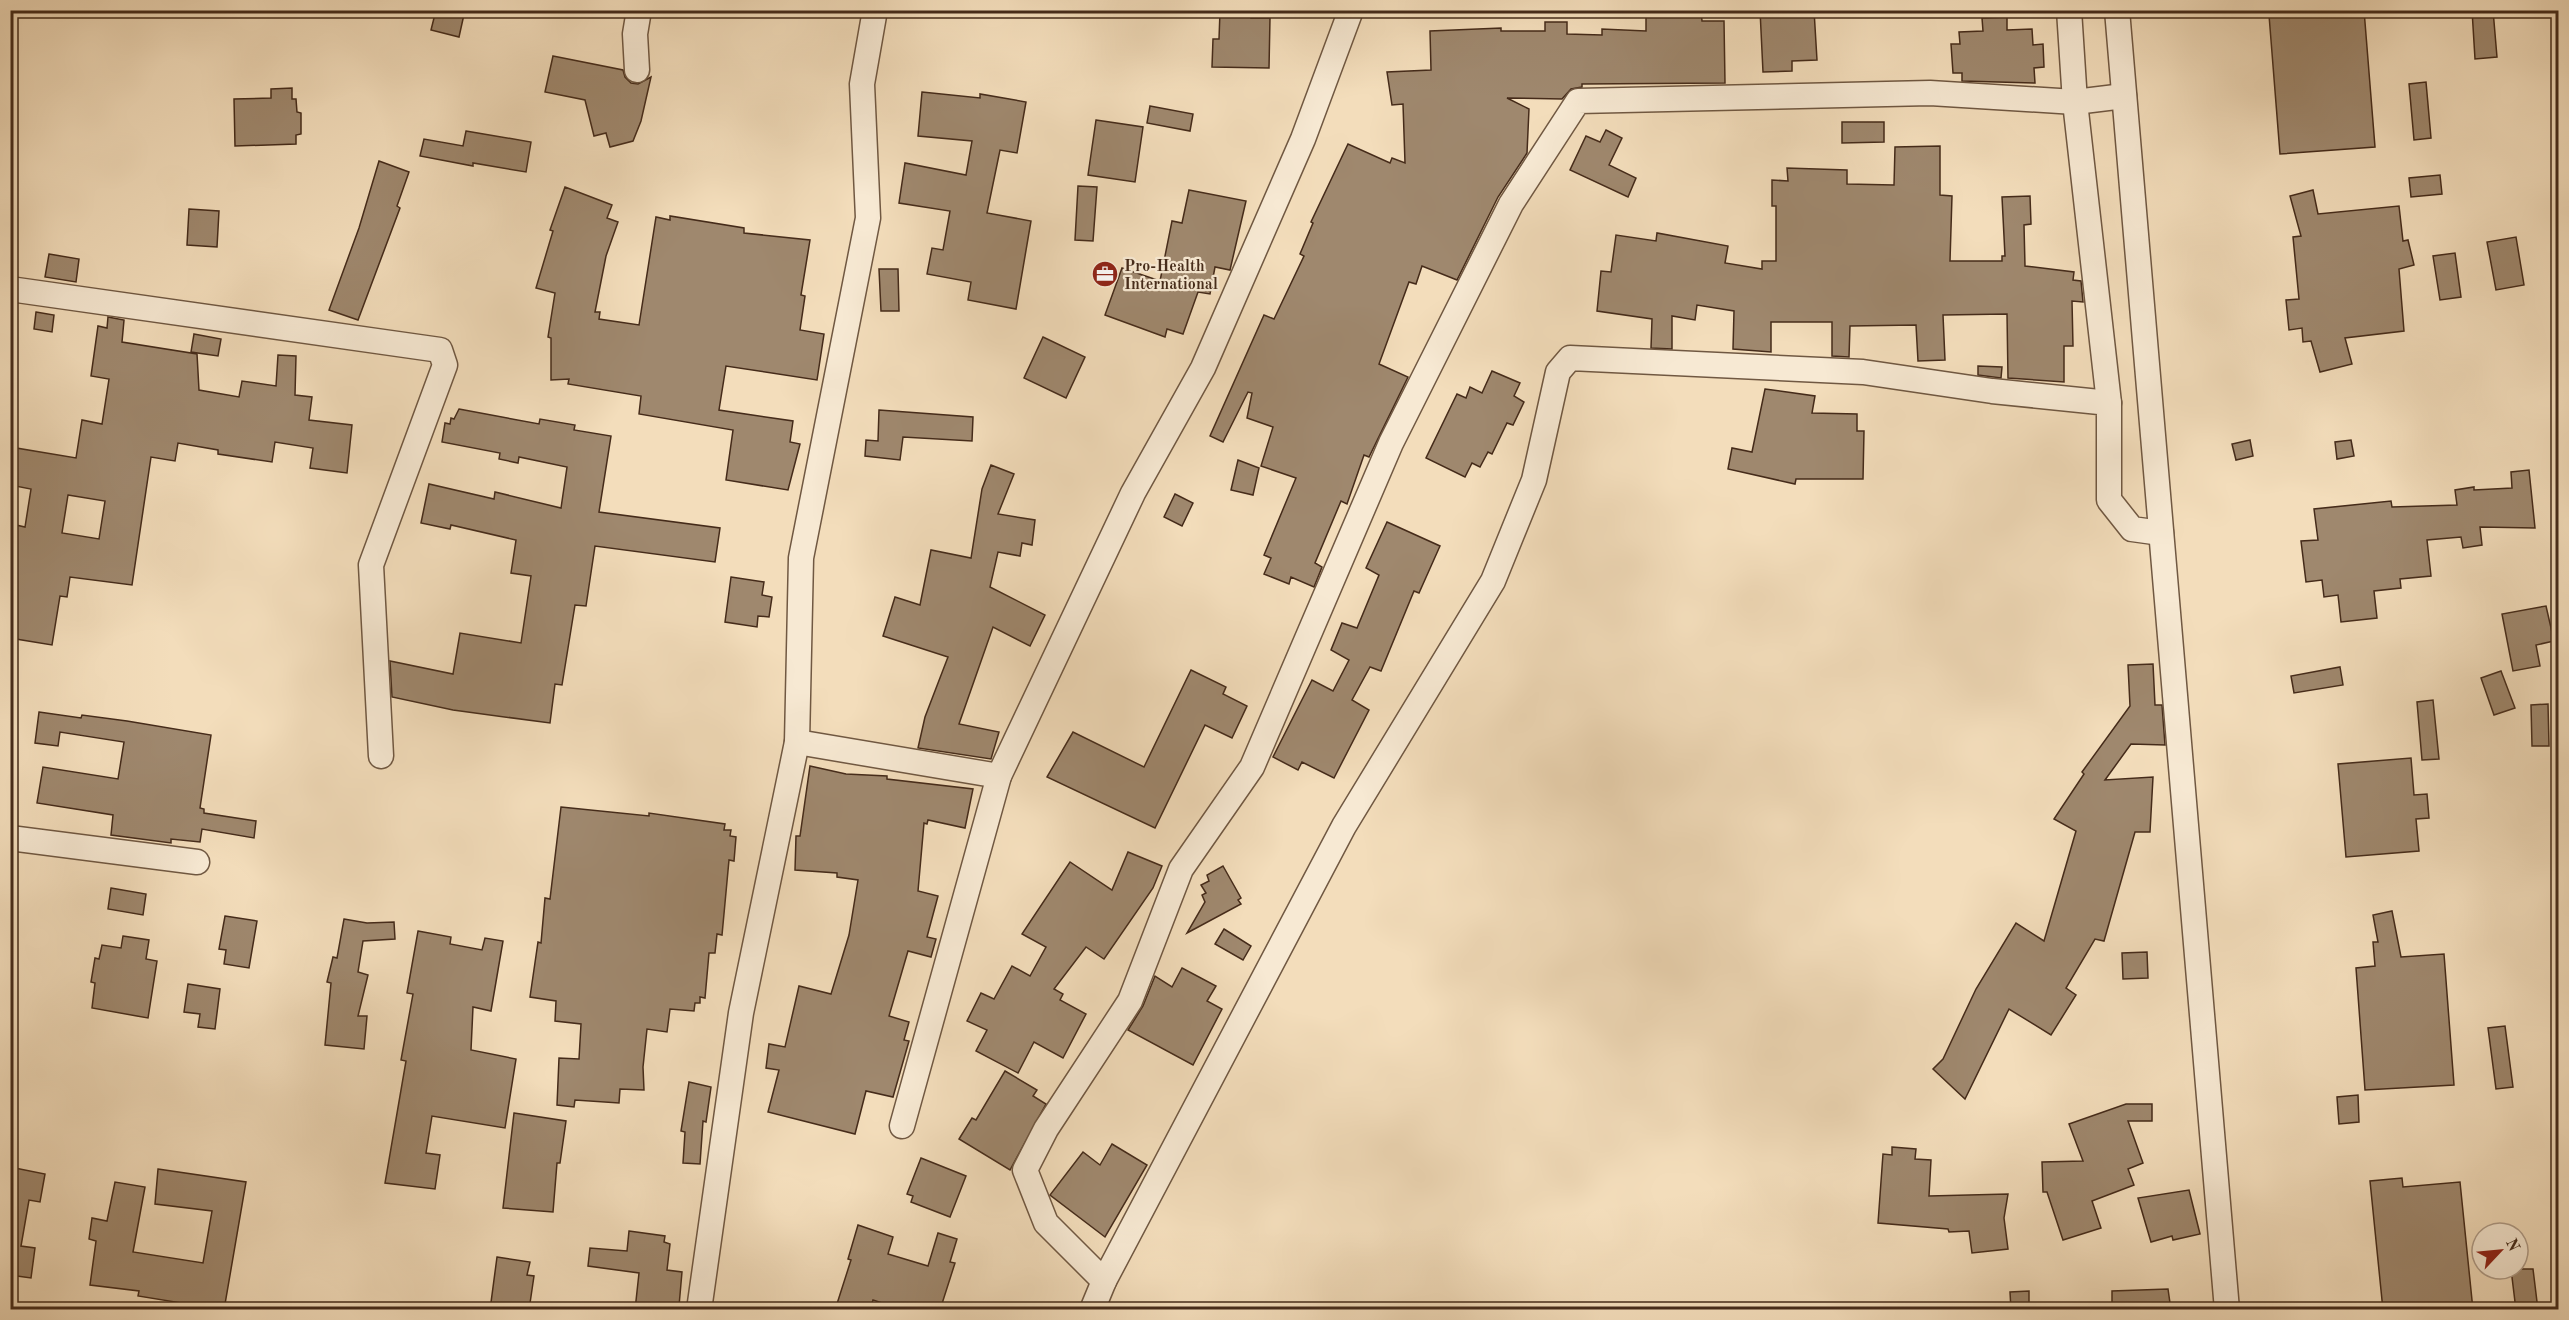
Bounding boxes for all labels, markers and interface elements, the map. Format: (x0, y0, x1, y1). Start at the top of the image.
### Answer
office icon: Pro-Health International (1090, 259, 1120, 289)
place label: Pro-Health International (1124, 259, 1218, 293)
north arrow (2470, 1221, 2530, 1281)
text: N (2502, 1236, 2522, 1255)

